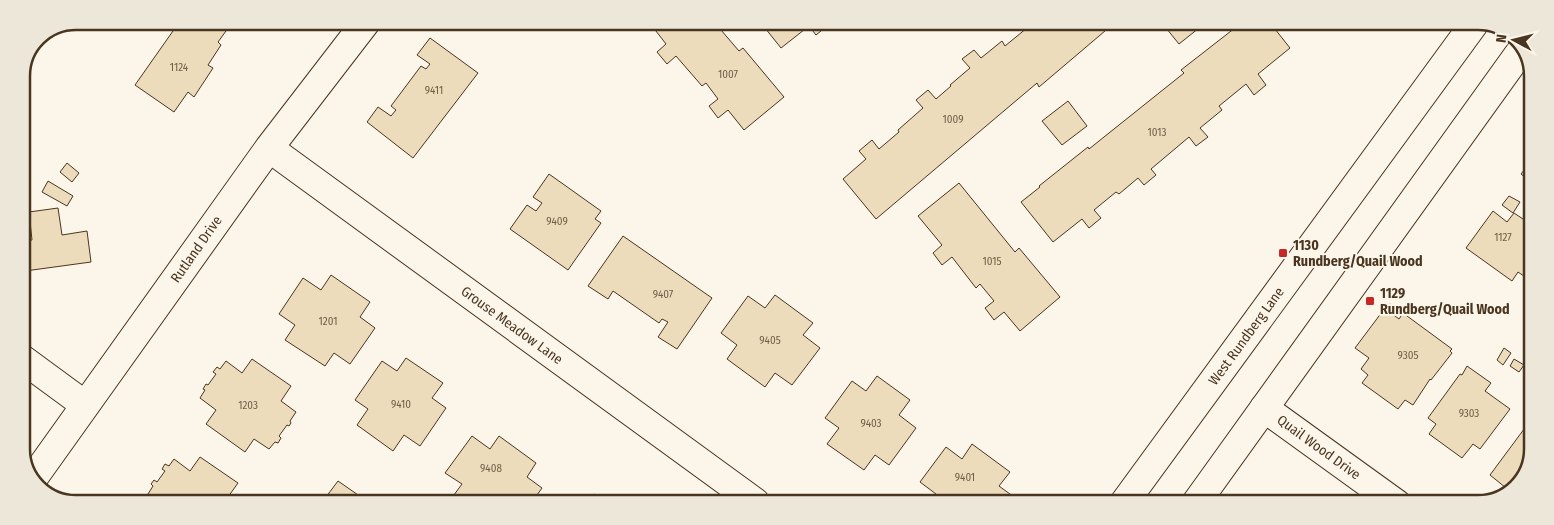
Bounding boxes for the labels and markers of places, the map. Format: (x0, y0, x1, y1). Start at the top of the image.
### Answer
place label: 1130 Rundberg/Quail Wood (1293, 237, 1423, 270)
marker: 1130 Rundberg/Quail Wood (1277, 247, 1289, 259)
place label: 1129 Rundberg/Quail Wood (1380, 285, 1510, 318)
marker: 1129 Rundberg/Quail Wood (1364, 295, 1376, 307)

